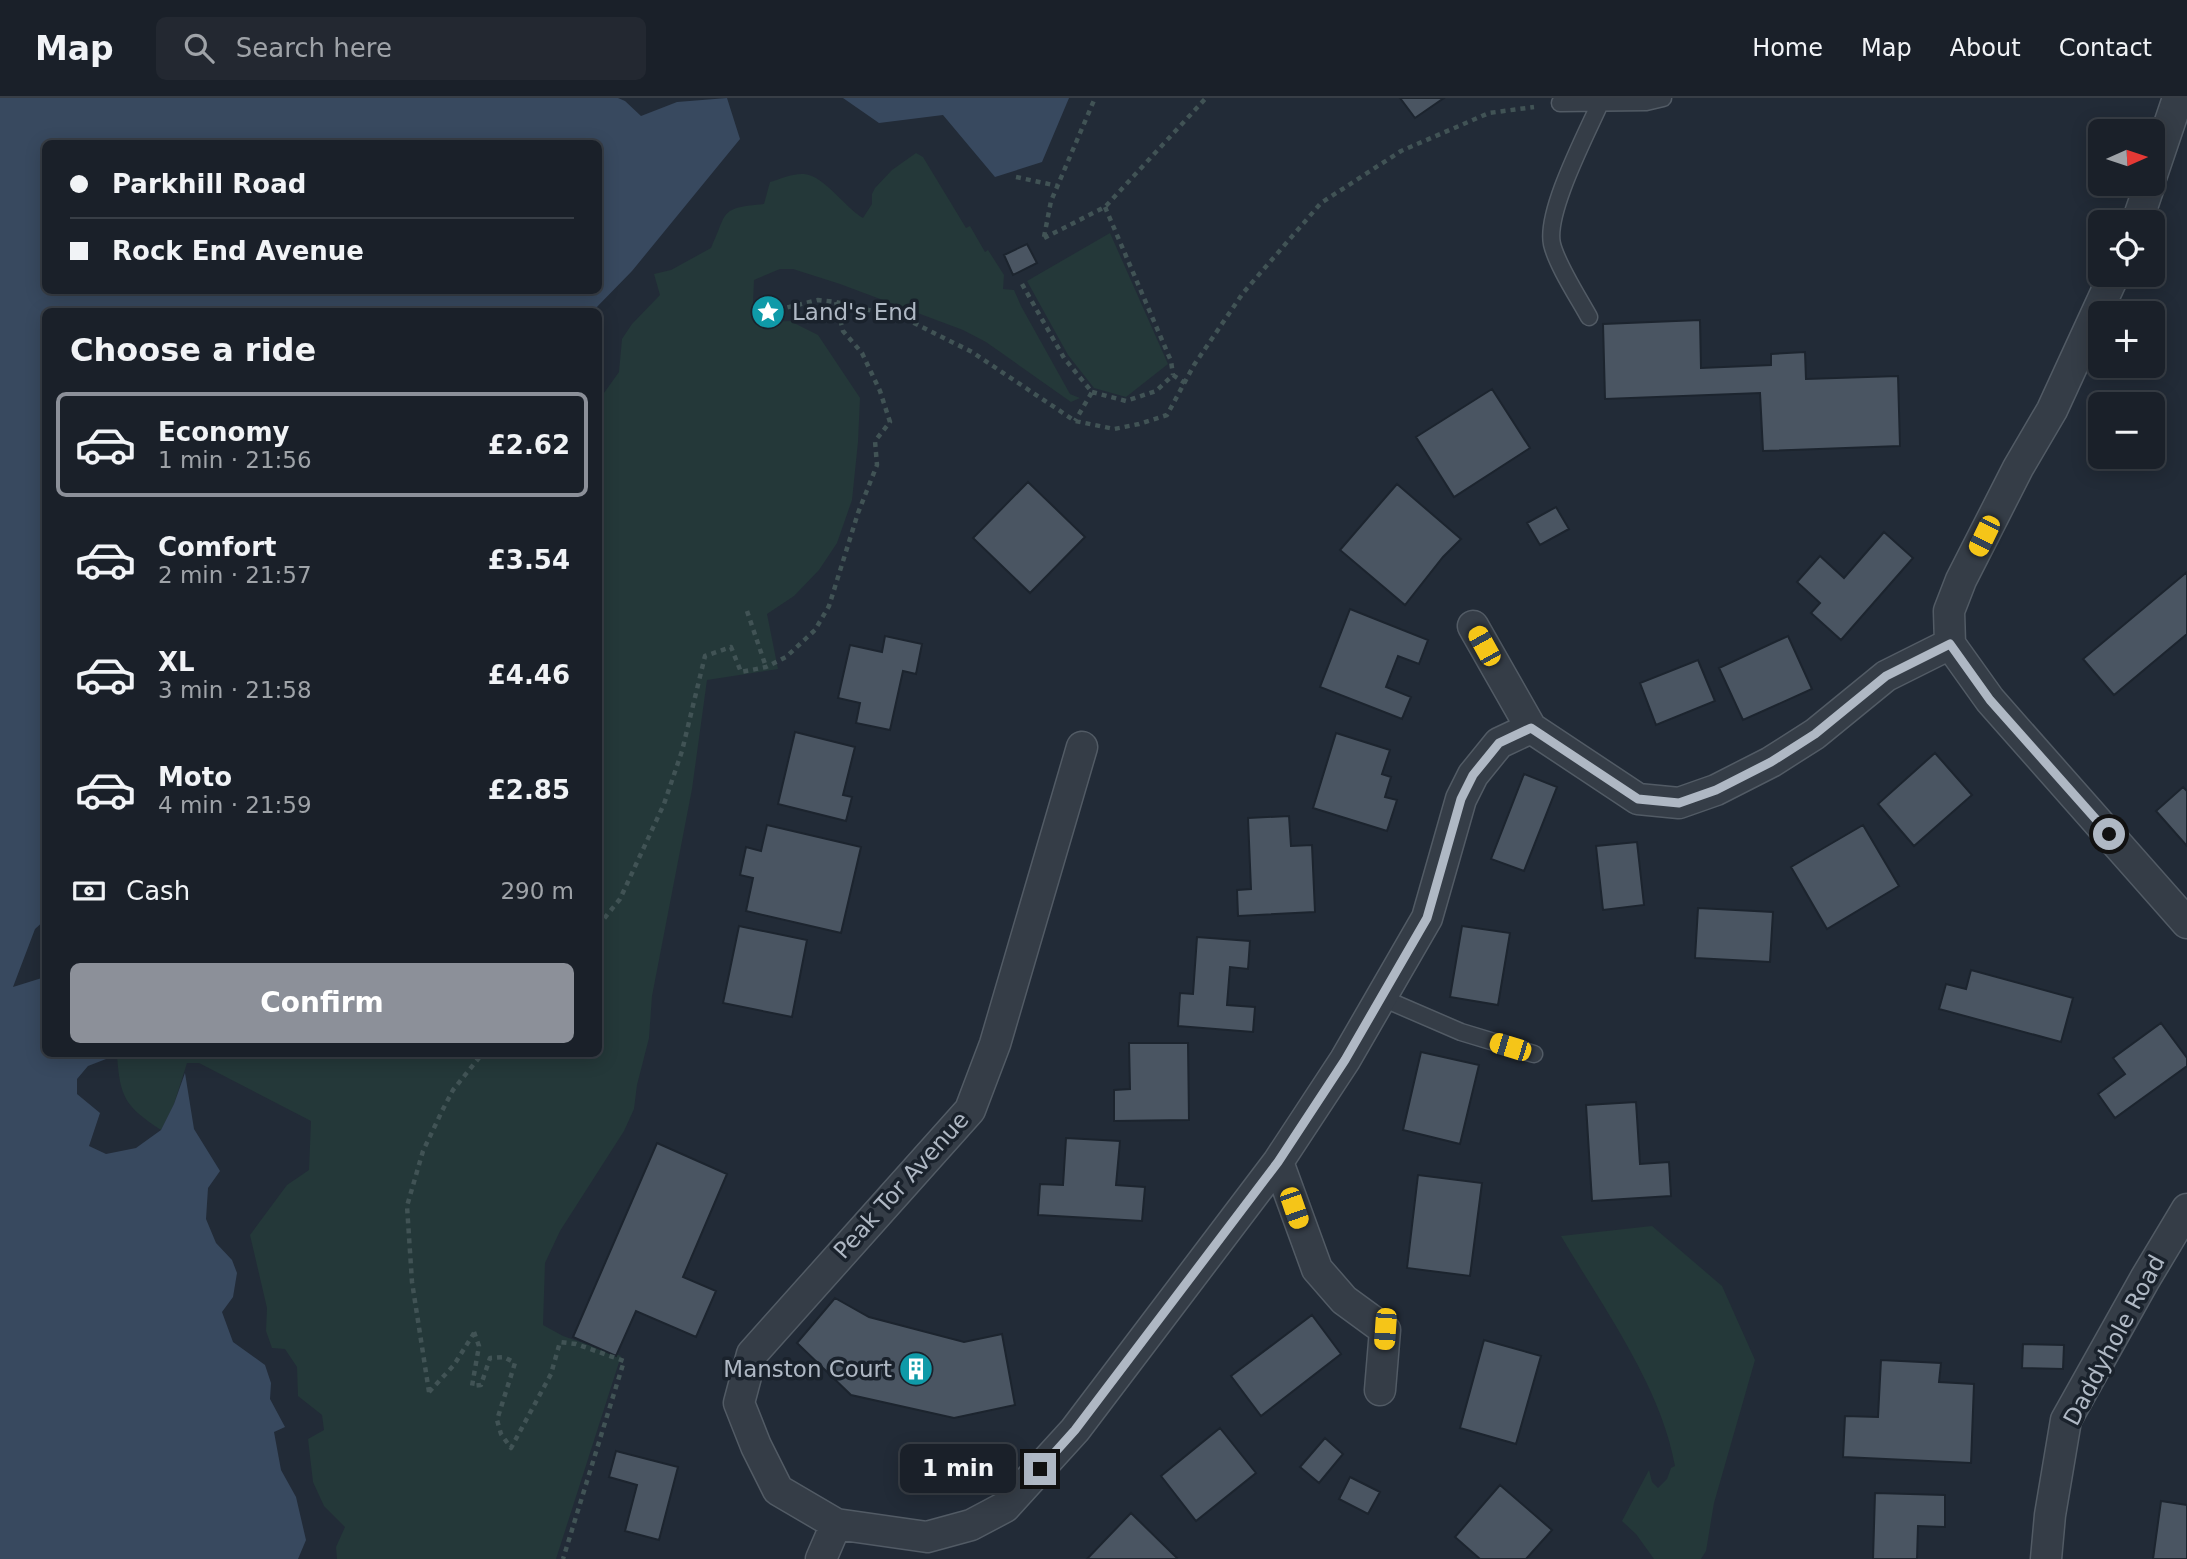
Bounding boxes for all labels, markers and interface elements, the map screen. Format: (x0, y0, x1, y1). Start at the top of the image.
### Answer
search box (156, 17, 646, 80)
text: Map (35, 29, 114, 68)
icon: search (180, 29, 218, 67)
text: Search here (236, 33, 392, 63)
text: Home (1752, 34, 1823, 62)
text: Map (1861, 34, 1912, 62)
text: About (1950, 34, 2021, 62)
text: Contact (2059, 34, 2152, 62)
north arrow (2088, 119, 2165, 196)
map controls (2088, 119, 2165, 469)
text: Parkhill Road (112, 169, 306, 199)
button: locate (2088, 210, 2165, 287)
text: Rock End Avenue (112, 236, 364, 266)
place icon: Land's End (749, 293, 787, 331)
place label: Land's End (792, 299, 917, 325)
button: + (2088, 301, 2165, 378)
text: Choose a ride (70, 331, 316, 369)
button: − (2088, 392, 2165, 469)
icon: car (74, 413, 137, 476)
text: Economy (158, 417, 289, 447)
text: £2.62 (488, 430, 570, 460)
text: 1 min · 21:56 (158, 447, 312, 473)
car (1966, 513, 2003, 559)
icon: car (74, 528, 137, 591)
text: Comfort (158, 532, 276, 562)
text: £3.54 (488, 545, 570, 575)
text: 2 min · 21:57 (158, 562, 312, 588)
car (1465, 623, 1504, 669)
icon: car (74, 643, 137, 706)
text: XL (158, 647, 195, 677)
text: £4.46 (488, 660, 570, 690)
text: 3 min · 21:58 (158, 677, 312, 703)
icon: car (74, 758, 137, 821)
text: Moto (158, 762, 232, 792)
text: £2.85 (488, 775, 570, 805)
text: 4 min · 21:59 (158, 792, 312, 818)
route start (2093, 818, 2125, 850)
icon: cash (70, 872, 108, 910)
text: Cash (126, 876, 190, 906)
text: 290 m (500, 878, 574, 904)
button: Confirm (70, 963, 574, 1043)
car (1487, 1031, 1534, 1063)
street label: Peak Tor Avenue (828, 1106, 974, 1264)
car (1278, 1185, 1311, 1231)
street label: Daddyhole Road (2058, 1251, 2170, 1429)
car (1374, 1307, 1397, 1351)
building icon: Manston Court (897, 1350, 935, 1388)
place label: Manston Court (723, 1356, 892, 1382)
callout: 1 min (900, 1444, 1016, 1494)
route end (1024, 1453, 1056, 1485)
text: 1 min (922, 1455, 994, 1481)

